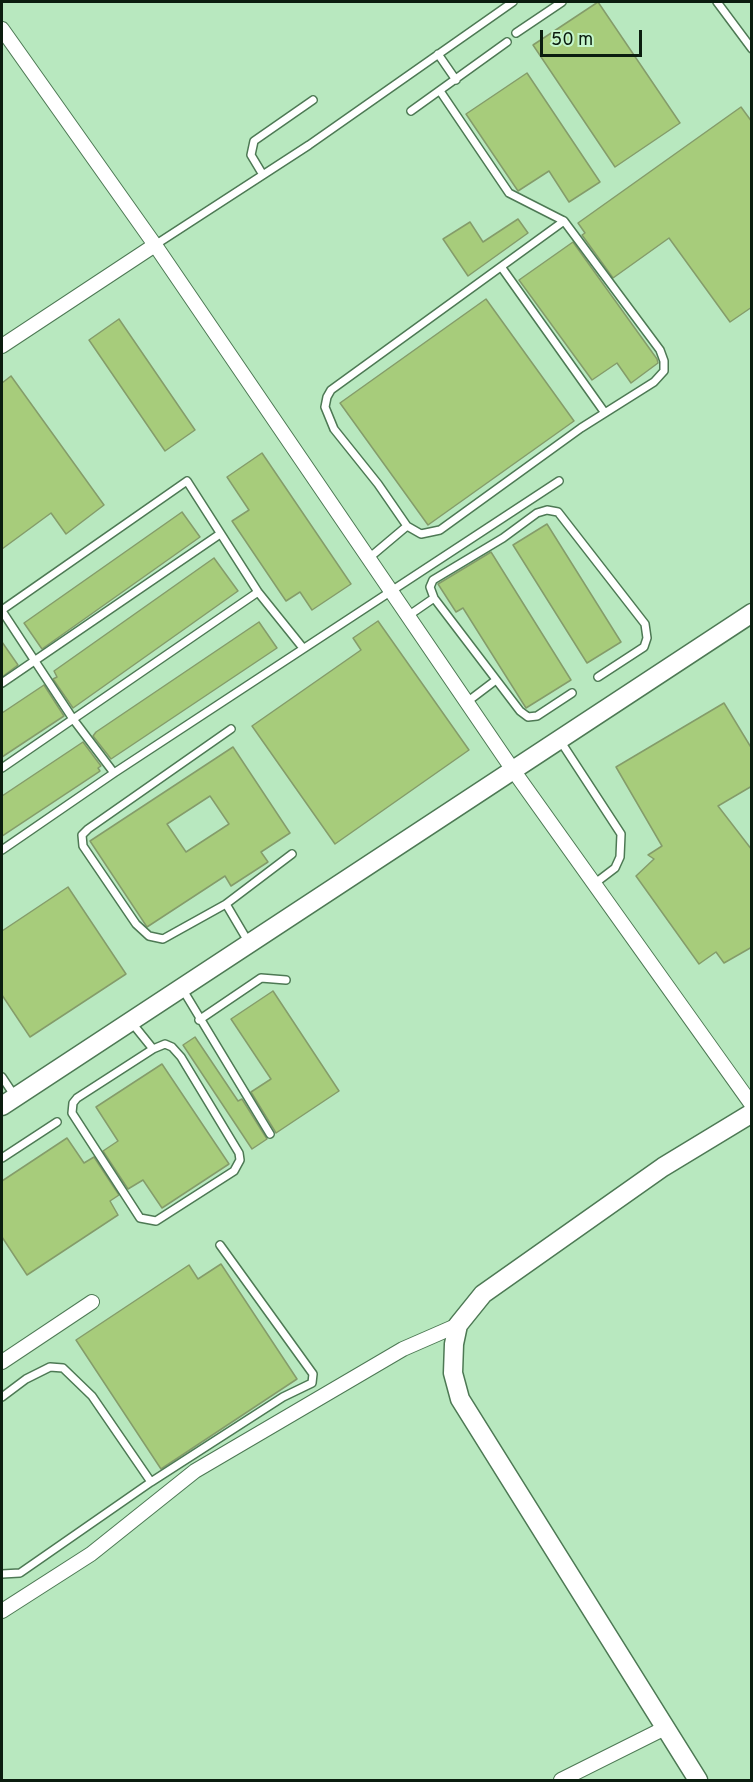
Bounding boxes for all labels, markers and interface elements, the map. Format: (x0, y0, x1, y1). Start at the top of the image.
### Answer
scale bar (543, 18, 645, 56)
text: 50 m (551, 29, 593, 52)

